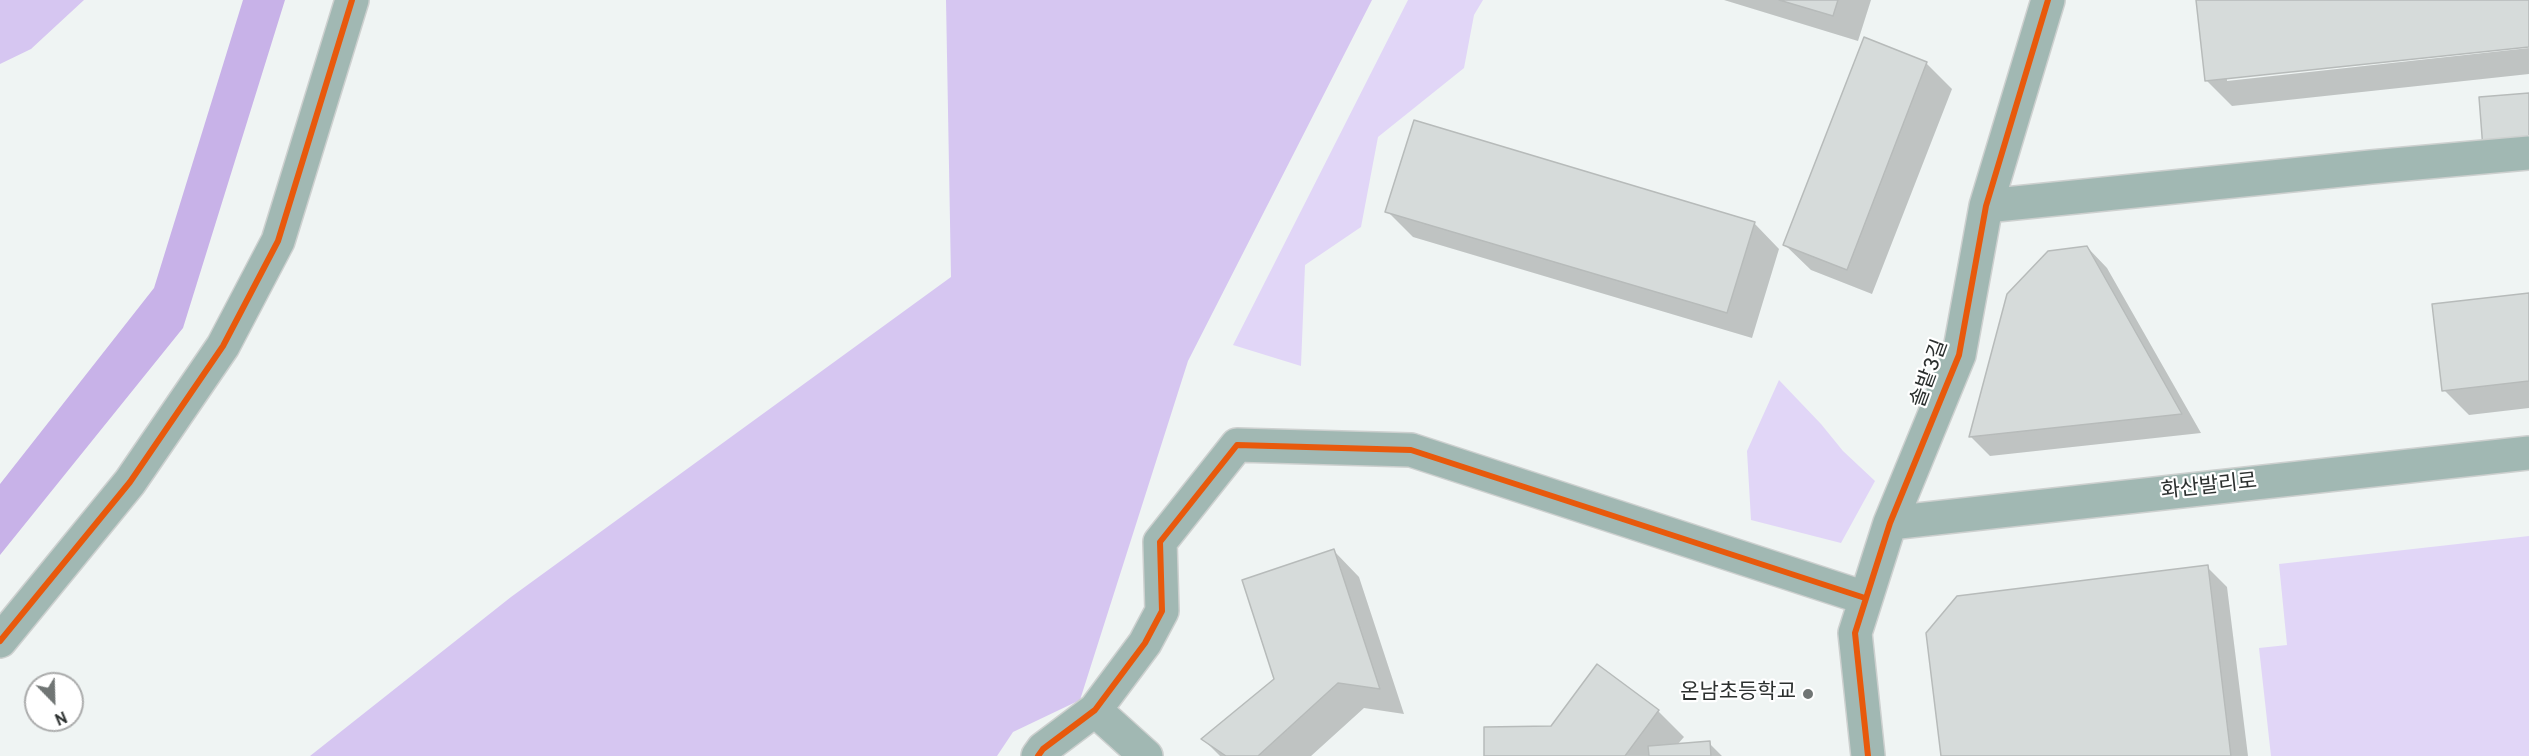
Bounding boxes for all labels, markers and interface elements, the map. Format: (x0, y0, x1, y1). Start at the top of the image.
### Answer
street label: 솔밭3길 (1907, 337, 1955, 411)
street label: 화산발리로 (2160, 470, 2258, 506)
north arrow (24, 672, 84, 732)
place label: 온남초등학교 (1680, 681, 1796, 707)
marker: 온남초등학교 (1801, 687, 1815, 701)
text: N (51, 705, 69, 728)

